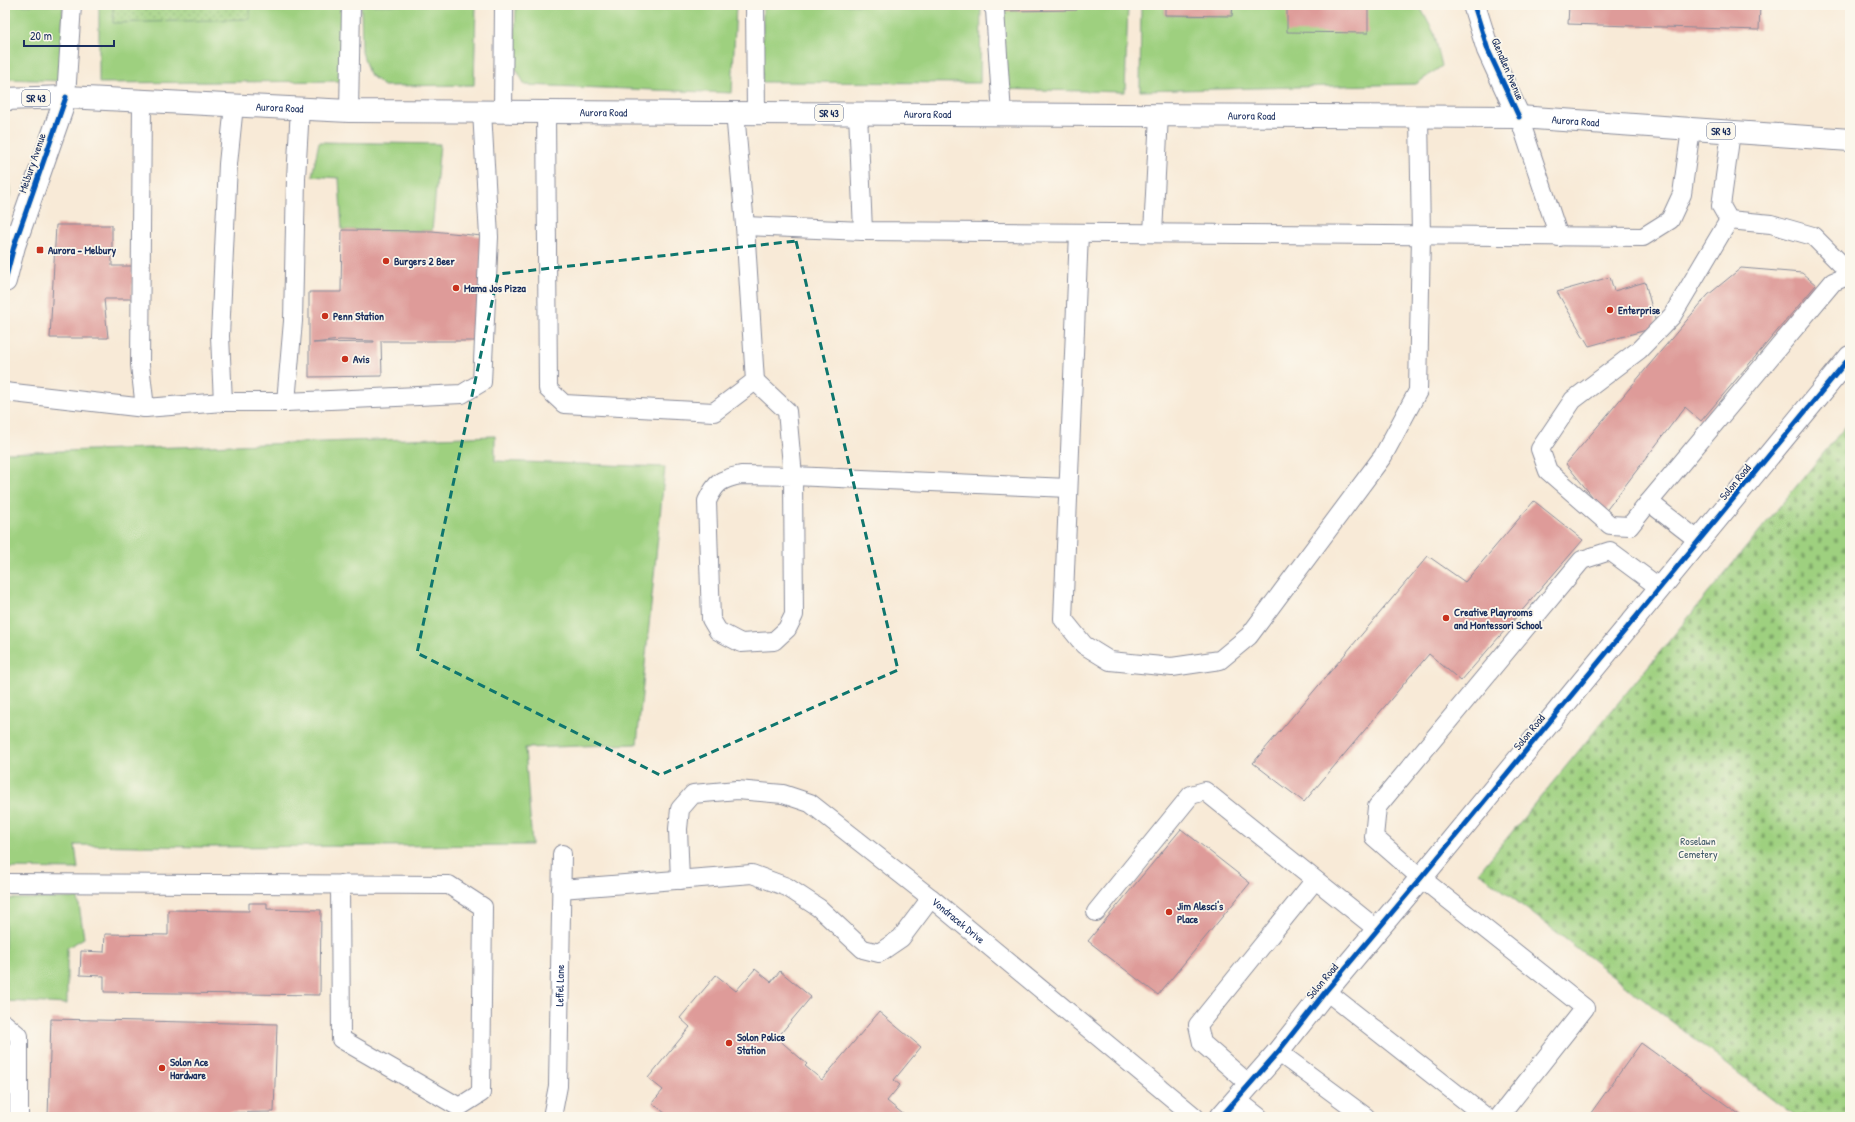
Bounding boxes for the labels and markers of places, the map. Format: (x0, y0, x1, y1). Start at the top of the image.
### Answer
place label: Aurora - Melbury (48, 243, 117, 258)
marker: Aurora - Melbury (35, 245, 45, 255)
place label: Burgers 2 Beer (394, 254, 455, 269)
marker: Burgers 2 Beer (381, 256, 391, 266)
place label: Mama Jos Pizza (464, 281, 527, 295)
marker: Mama Jos Pizza (451, 283, 461, 293)
place label: Enterprise (1618, 303, 1661, 318)
marker: Enterprise (1605, 305, 1615, 315)
place label: Penn Station (333, 309, 384, 323)
marker: Penn Station (320, 311, 330, 321)
place label: Avis (353, 352, 370, 366)
marker: Avis (340, 354, 350, 364)
place label: Creative Playrooms and Montessori School (1454, 605, 1543, 632)
marker: Creative Playrooms and Montessori School (1441, 613, 1451, 623)
place label: Jim Alesci's Place (1177, 899, 1224, 926)
marker: Jim Alesci's Place (1164, 907, 1174, 917)
place label: Solon Police Station (737, 1030, 786, 1057)
marker: Solon Police Station (724, 1038, 734, 1048)
place label: Solon Ace Hardware (170, 1055, 209, 1082)
marker: Solon Ace Hardware (157, 1063, 167, 1073)

